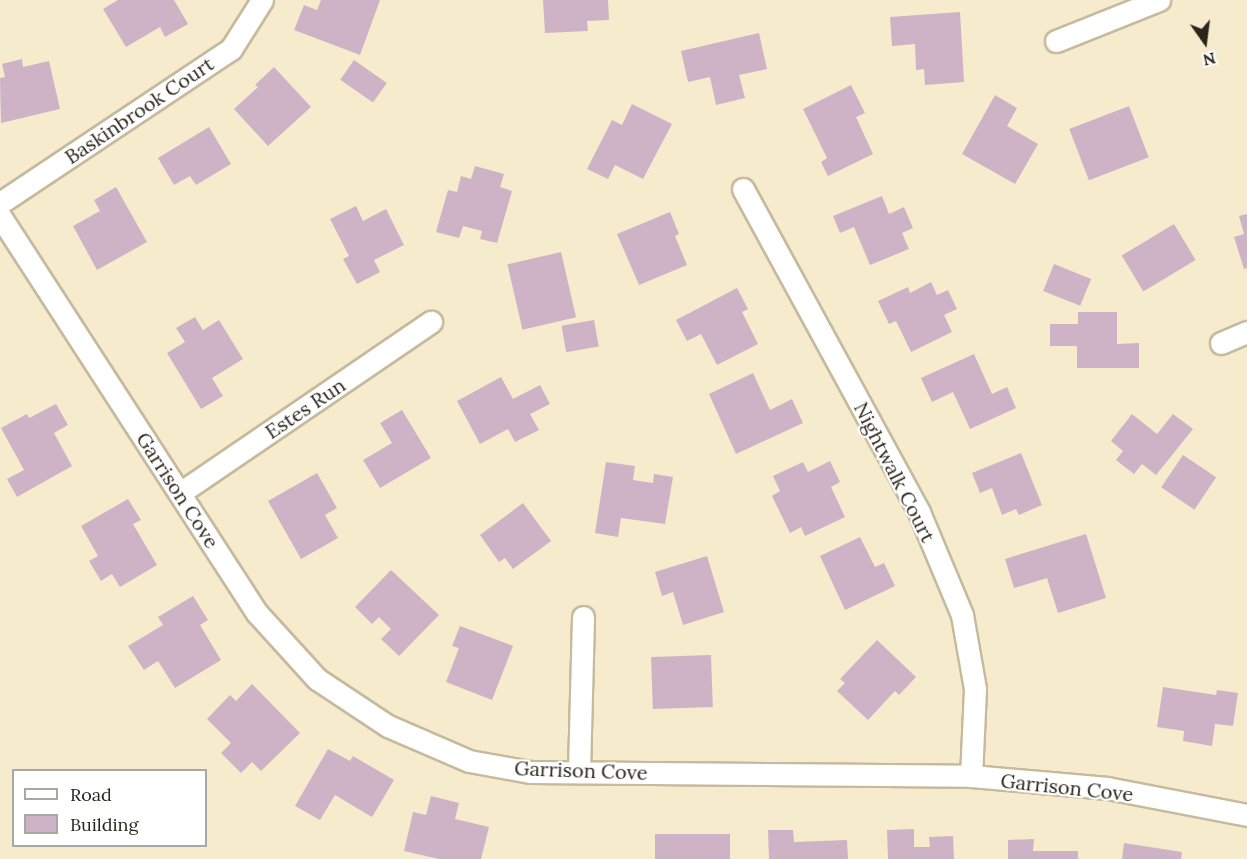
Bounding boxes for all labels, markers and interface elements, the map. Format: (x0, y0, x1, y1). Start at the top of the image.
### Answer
north arrow (1175, 12, 1235, 72)
text: N (1201, 48, 1218, 71)
street label: Baskinbrook Court (60, 51, 218, 169)
street label: Estes Run (260, 372, 350, 444)
street label: Nightwalk Court (849, 398, 941, 546)
street label: Garrison Cove (132, 428, 224, 552)
street label: Garrison Cove (514, 756, 648, 784)
street label: Garrison Cove (999, 768, 1135, 806)
legend (12, 769, 207, 847)
text: Road (70, 783, 112, 806)
text: Building (70, 813, 138, 836)

